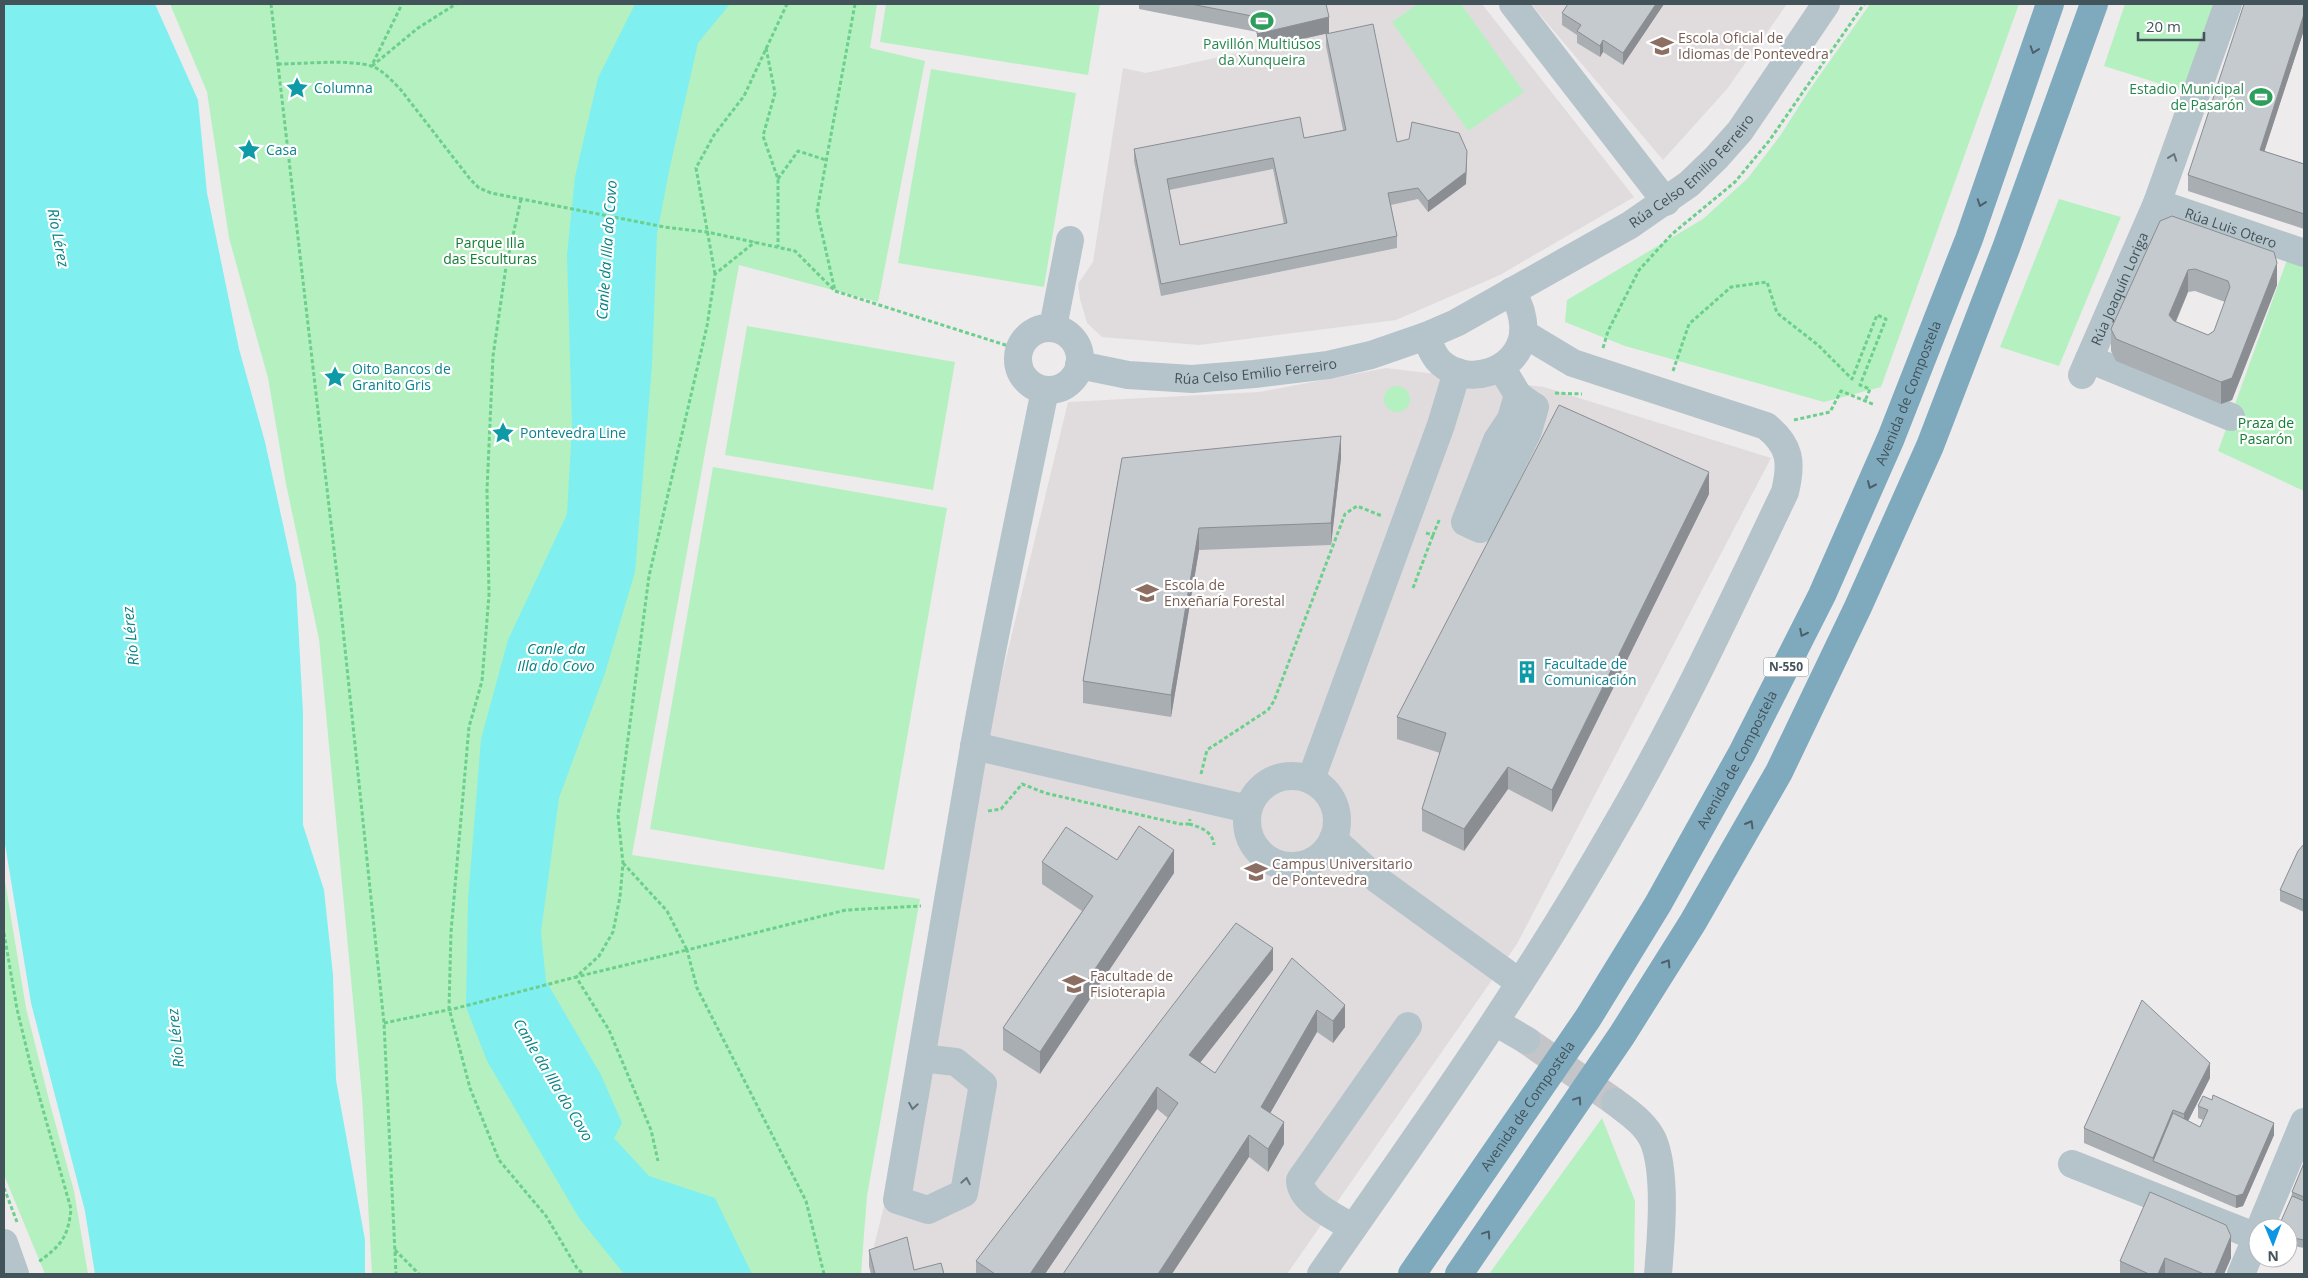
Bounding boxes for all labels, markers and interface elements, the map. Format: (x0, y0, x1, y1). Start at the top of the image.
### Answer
sports icon: Pavillón Multiúsos da Xunqueira (1249, 8, 1275, 34)
scale bar (2138, 10, 2204, 42)
text: 20 m (2146, 16, 2181, 36)
place label: Escola Oficial de Idiomas de Pontevedra (1678, 28, 1829, 63)
school or university icon: Escola Oficial de Idiomas de Pontevedra (1649, 33, 1675, 59)
place label: Pavillón Multiúsos da Xunqueira (1203, 34, 1321, 69)
one-way arrow (2030, 45, 2040, 54)
place icon: Columna (284, 75, 310, 101)
place label: Columna (314, 78, 373, 97)
place label: Estadio Municipal de Pasarón (2129, 79, 2244, 114)
sports icon: Estadio Municipal de Pasarón (2248, 84, 2274, 110)
street label: Rúa Celso Emilio Ferreiro (1625, 110, 1758, 232)
place icon: Casa (236, 137, 262, 163)
place label: Casa (266, 140, 297, 159)
one-way arrow (2168, 154, 2178, 162)
water label: Canle da Illa do Covo (591, 180, 621, 320)
one-way arrow (1977, 199, 1987, 207)
street label: Rúa Luis Otero (2182, 203, 2280, 252)
water label: Río Lérez (43, 207, 75, 269)
street label: Rúa Joaquín Loriga (2086, 229, 2152, 348)
park label: Parque Illa das Esculturas (443, 233, 537, 268)
street label: Avenida de Compostela (1870, 318, 1945, 468)
street label: Rúa Celso Emilio Ferreiro (1174, 353, 1339, 388)
place label: Oito Bancos de Granito Gris (352, 359, 451, 394)
place icon: Oito Bancos de Granito Gris (322, 364, 348, 390)
park label: Praza de Pasarón (2238, 413, 2294, 448)
place icon: Pontevedra Line (490, 420, 516, 446)
place label: Pontevedra Line (520, 423, 626, 442)
one-way arrow (1866, 480, 1877, 489)
place label: Escola de Enxeñaría Forestal (1164, 575, 1285, 610)
school or university icon: Escola de Enxeñaría Forestal (1134, 580, 1160, 606)
water label: Río Lérez (117, 605, 143, 667)
one-way arrow (1799, 627, 1809, 636)
water label: Canle da Illa do Covo (517, 638, 595, 675)
place label: Facultade de Comunicación (1544, 654, 1637, 689)
road number: N-550 (1764, 658, 1808, 676)
building icon: Facultade de Comunicación (1514, 659, 1540, 685)
street label: Avenida de Compostela (1692, 687, 1781, 832)
one-way arrow (1743, 820, 1753, 829)
place label: Campus Universitario de Pontevedra (1272, 854, 1413, 889)
school or university icon: Campus Universitario de Pontevedra (1243, 859, 1269, 885)
one-way arrow (1660, 960, 1670, 969)
place label: Facultade de Fisioterapia (1090, 966, 1173, 1001)
school or university icon: Facultade de Fisioterapia (1061, 971, 1087, 997)
water label: Río Lérez (162, 1007, 188, 1069)
water label: Canle da Illa do Covo (509, 1014, 598, 1145)
street label: Avenida de Compostela (1476, 1037, 1579, 1174)
one-way arrow (1572, 1096, 1581, 1105)
one-way arrow (908, 1101, 918, 1110)
one-way arrow (961, 1177, 971, 1185)
north arrow (2248, 1218, 2298, 1268)
one-way arrow (1481, 1230, 1490, 1240)
text: N (2267, 1247, 2279, 1266)

